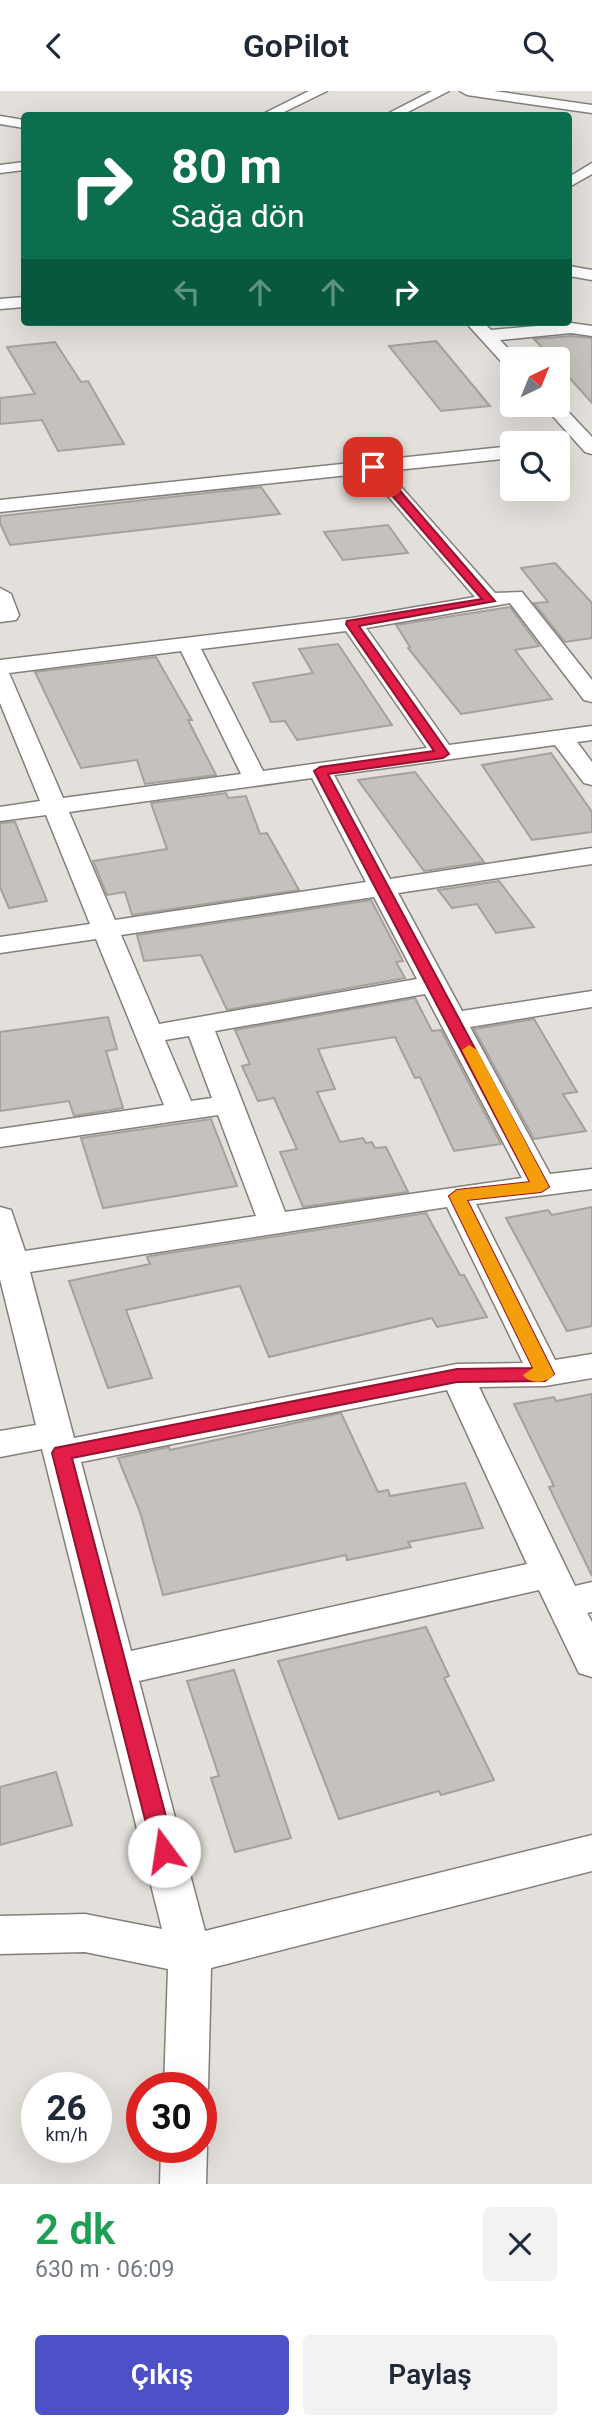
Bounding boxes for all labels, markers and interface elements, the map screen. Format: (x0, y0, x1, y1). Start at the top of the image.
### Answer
icon: back (35, 27, 73, 65)
text: GoPilot (243, 27, 349, 65)
icon: search (519, 27, 557, 65)
text: 80 m (171, 138, 282, 195)
icon: right (56, 140, 147, 231)
text: Sağa dön (171, 197, 305, 235)
icon: left (168, 273, 206, 311)
icon: ahead (241, 273, 279, 311)
icon: ahead (314, 273, 352, 311)
icon: right (387, 273, 425, 311)
north arrow (500, 347, 570, 417)
map controls (500, 347, 570, 501)
button: search (500, 431, 570, 501)
pin (343, 437, 403, 497)
icon: arrive (354, 448, 392, 486)
position arrow (127, 1814, 201, 1888)
speed limit sign: 30 (126, 2072, 217, 2163)
text: 26 (46, 2088, 87, 2129)
text: km/h (45, 2124, 88, 2145)
text: 2 dk (35, 2205, 115, 2254)
button: close (483, 2207, 557, 2281)
text: 630 m · 06:09 (35, 2256, 174, 2283)
button: Çıkış (35, 2335, 289, 2415)
button: Paylaş (303, 2335, 557, 2415)

